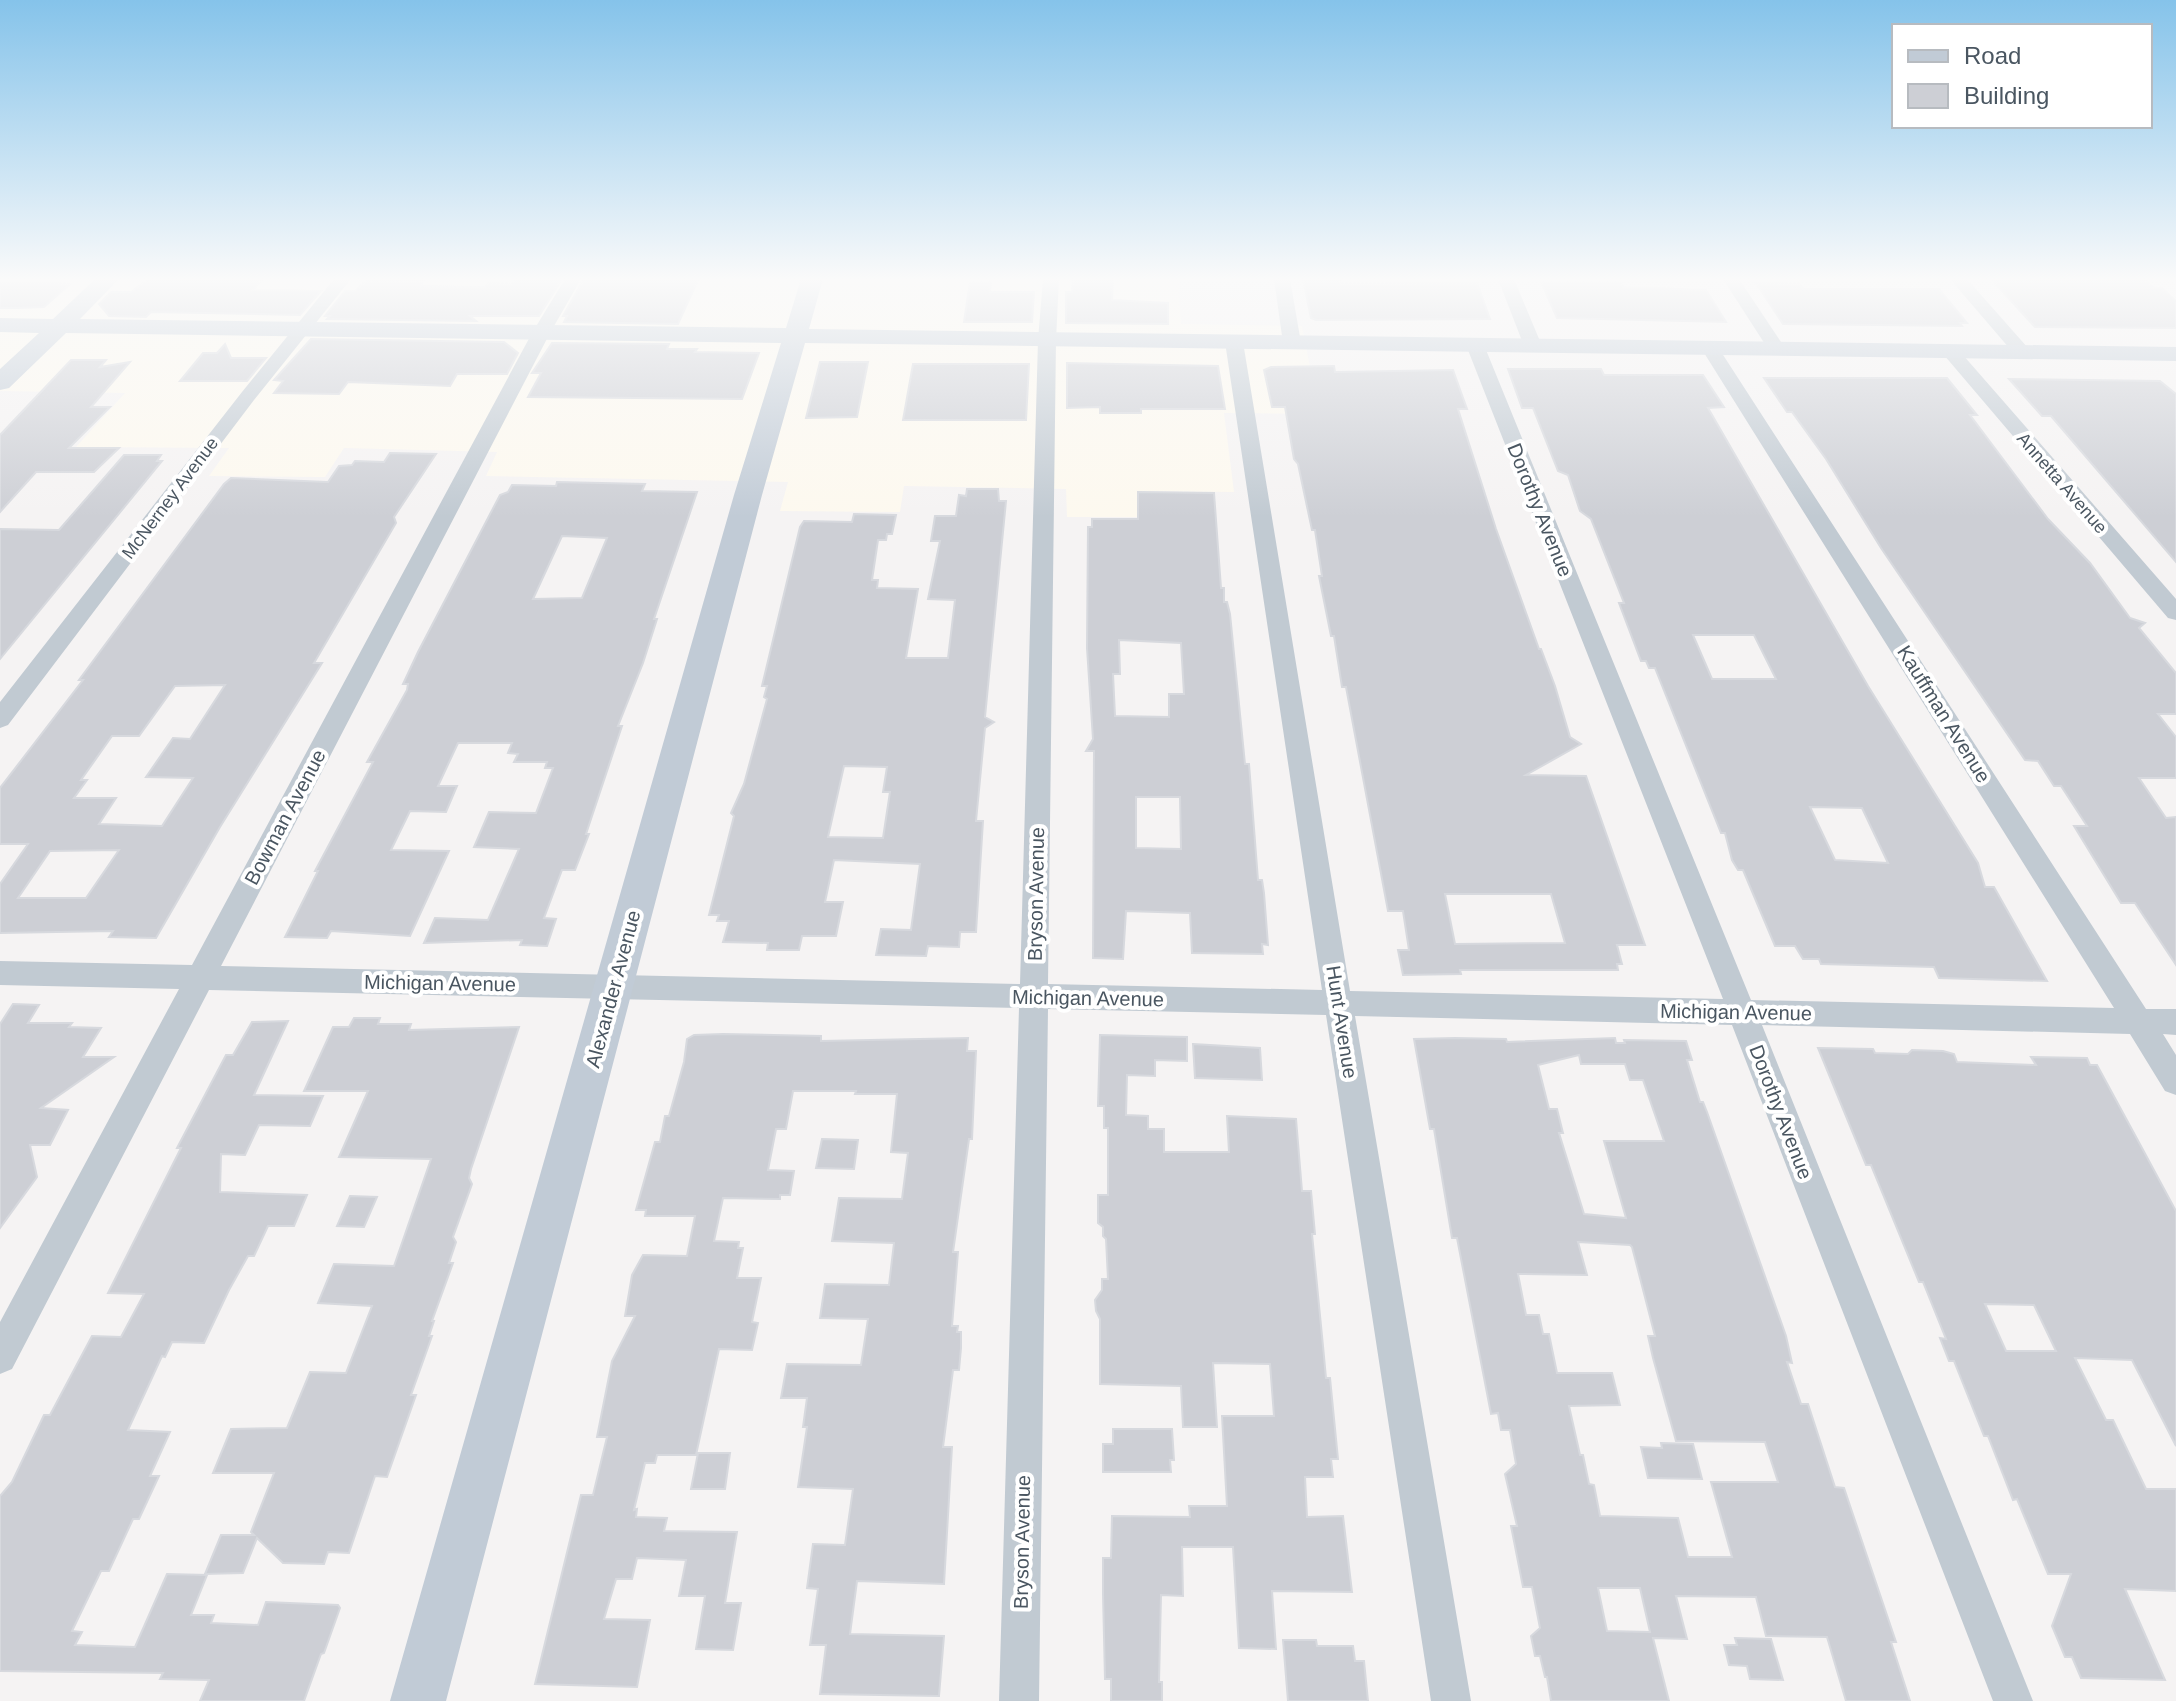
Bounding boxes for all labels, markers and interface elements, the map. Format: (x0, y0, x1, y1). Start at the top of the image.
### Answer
legend (1892, 24, 2152, 128)
text: Road (1964, 42, 2021, 69)
text: Building (1964, 82, 2049, 109)
street label: Annetta Avenue (2013, 429, 2111, 537)
street label: McNerney Avenue (118, 433, 222, 563)
street label: Dorothy Avenue (1503, 440, 1577, 580)
street label: Kauffman Avenue (1893, 642, 1995, 786)
street label: Bowman Avenue (240, 746, 330, 888)
street label: Bryson Avenue (1024, 827, 1048, 961)
street label: Alexander Avenue (581, 908, 645, 1070)
street label: Hunt Avenue (1322, 964, 1362, 1080)
street label: Michigan Avenue (364, 971, 516, 995)
street label: Michigan Avenue (1012, 986, 1164, 1010)
street label: Michigan Avenue (1660, 1000, 1812, 1024)
street label: Dorothy Avenue (1745, 1042, 1817, 1182)
street label: Bryson Avenue (1010, 1475, 1034, 1609)

